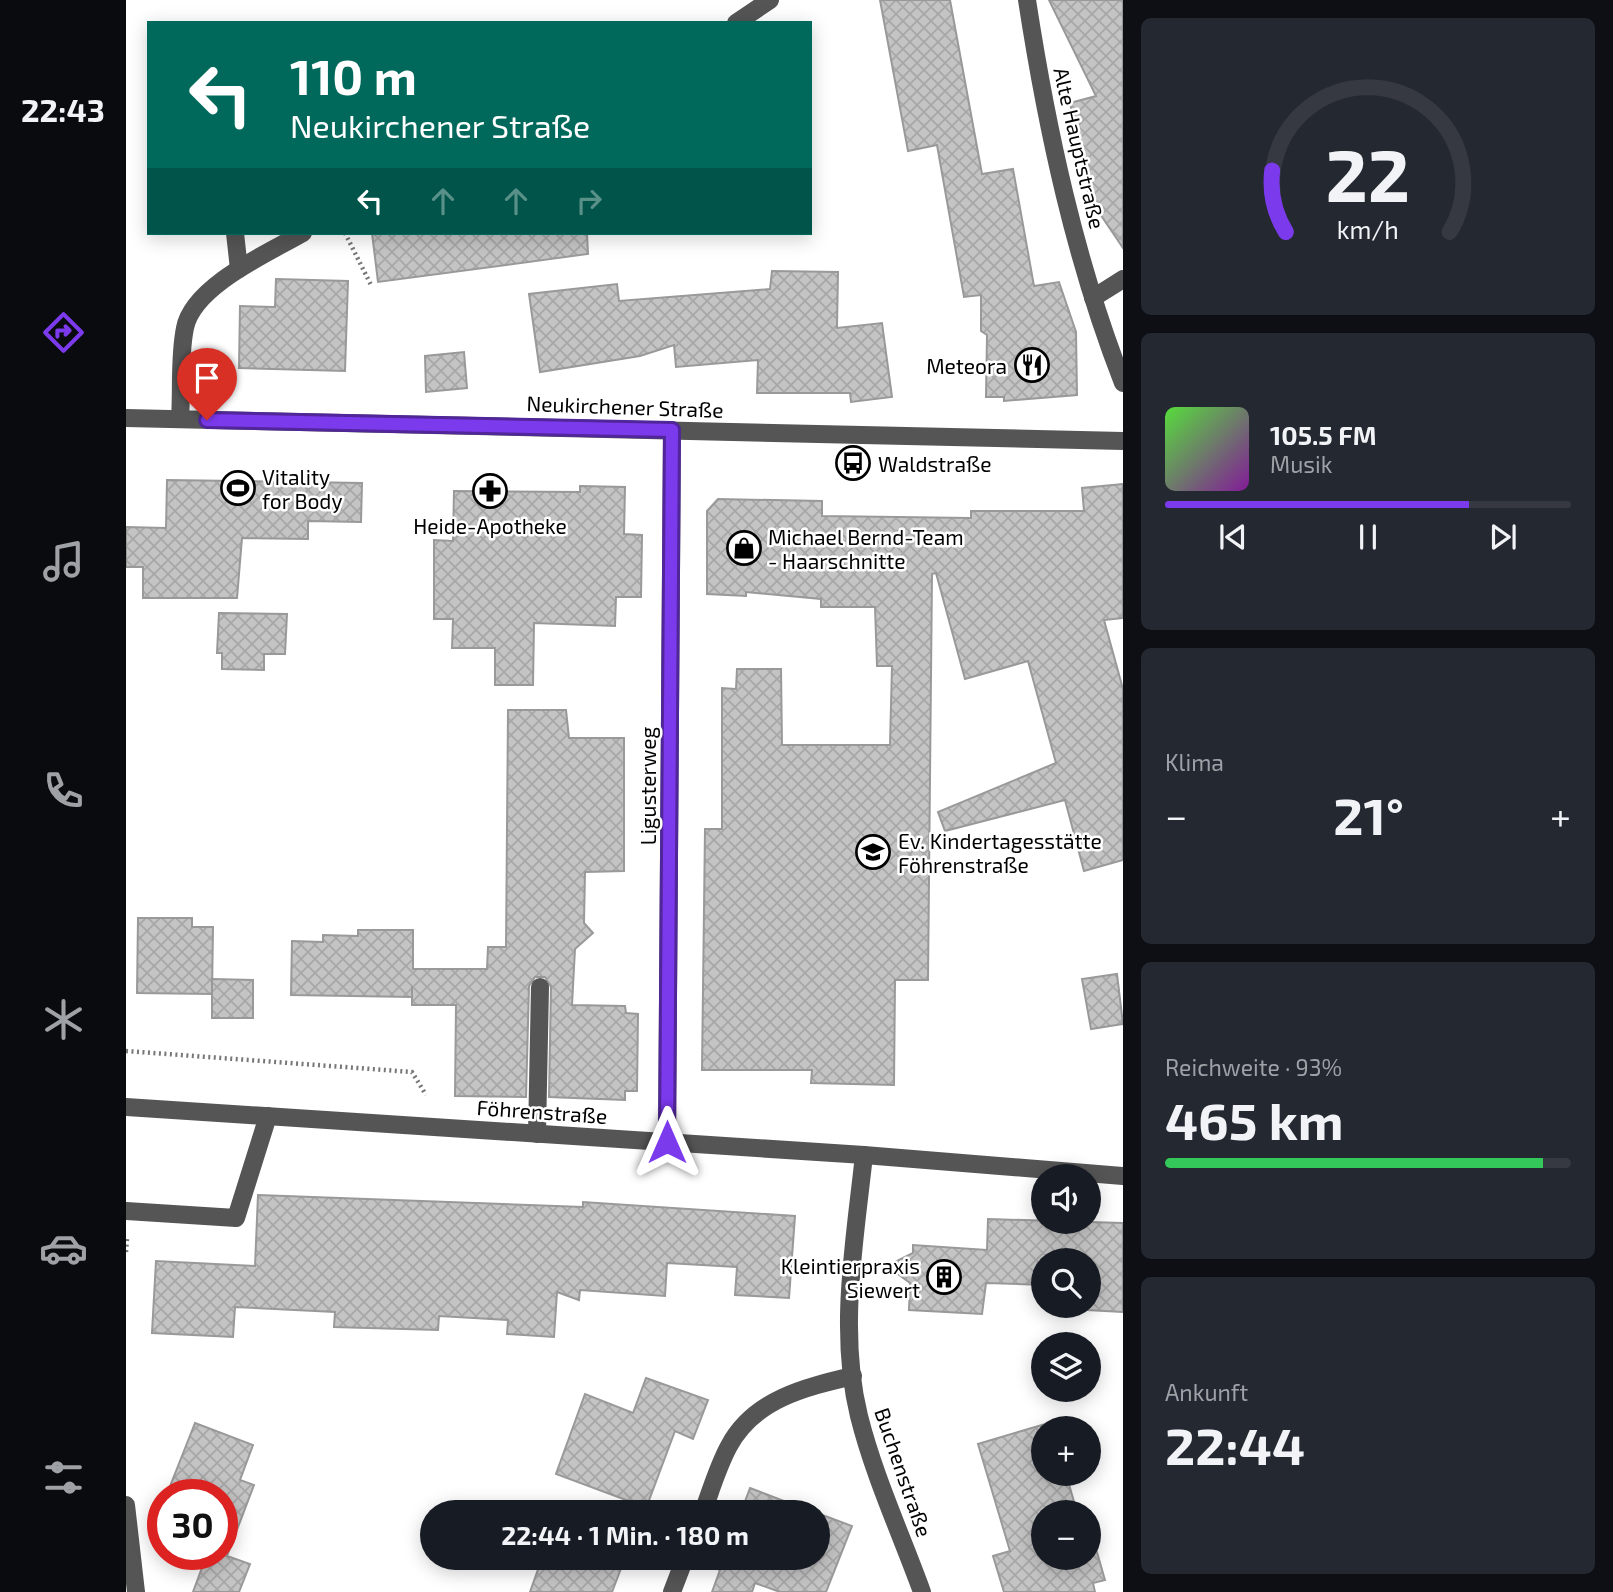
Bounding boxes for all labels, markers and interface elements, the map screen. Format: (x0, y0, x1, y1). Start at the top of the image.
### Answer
text: 110 m (290, 46, 417, 105)
icon: left (175, 49, 266, 140)
street label: Alte Hauptstraße (1049, 65, 1111, 231)
text: 22:43 (21, 90, 105, 128)
text: Neukirchener Straße (290, 106, 590, 144)
text: 22 (1326, 130, 1410, 218)
icon: left (351, 182, 389, 220)
icon: ahead (424, 182, 462, 220)
icon: ahead (497, 182, 535, 220)
icon: right (570, 182, 608, 220)
text: km/h (1337, 214, 1399, 244)
icon: directions (39, 308, 88, 357)
restaurant icon: Meteora (1013, 346, 1051, 384)
pin (177, 348, 237, 420)
place label: Meteora (926, 353, 1007, 378)
icon: arrive (188, 359, 226, 397)
street label: Neukirchener Straße (526, 390, 724, 422)
text: 105.5 FM (1270, 419, 1377, 450)
bus stop icon: Waldstraße (834, 444, 872, 482)
text: Musik (1270, 450, 1332, 478)
place label: Waldstraße (878, 451, 992, 476)
place label: Vitality for Body (262, 464, 343, 513)
sports icon: Vitality for Body (219, 469, 257, 507)
pharmacy icon: Heide-Apotheke (471, 472, 509, 510)
place label: Heide-Apotheke (413, 513, 567, 538)
icon: previous (1214, 518, 1252, 556)
icon: pause (1349, 518, 1387, 556)
icon: next (1484, 518, 1522, 556)
place label: Michael Bernd-Team - Haarschnitte (768, 524, 964, 573)
shop icon: Michael Bernd-Team - Haarschnitte (725, 529, 763, 567)
icon: music (39, 537, 88, 586)
street label: Ligusterweg (635, 727, 660, 845)
text: Klima (1165, 748, 1224, 776)
icon: phone (39, 766, 88, 815)
text: 21° (1333, 783, 1404, 845)
text: − (1165, 792, 1187, 838)
text: + (1550, 792, 1571, 838)
place label: Ev. Kindertagesstätte Föhrenstraße (898, 828, 1102, 877)
school or university icon: Ev. Kindertagesstätte Föhrenstraße (854, 833, 892, 871)
icon: climate (39, 995, 88, 1044)
text: Reichweite · 93% (1165, 1053, 1342, 1081)
text: 465 km (1165, 1088, 1344, 1150)
street label: Föhrenstraße (476, 1094, 608, 1128)
position arrow (630, 1105, 704, 1179)
map controls (1031, 1164, 1101, 1570)
button: sound (1031, 1164, 1101, 1234)
icon: car (39, 1224, 88, 1273)
button: search (1031, 1248, 1101, 1318)
place label: Kleintierpraxis Siewert (781, 1253, 920, 1302)
building icon: Kleintierpraxis Siewert (925, 1258, 963, 1296)
button: layers (1031, 1332, 1101, 1402)
text: Ankunft (1165, 1378, 1248, 1406)
street label: Buchenstraße (870, 1404, 938, 1540)
text: 22:44 (1165, 1413, 1305, 1475)
button: + (1031, 1416, 1101, 1486)
icon: filters (39, 1453, 88, 1502)
speed limit sign: 30 (147, 1479, 238, 1570)
button: − (1031, 1500, 1101, 1570)
text: 22:44 · 1 Min. · 180 m (501, 1519, 749, 1550)

